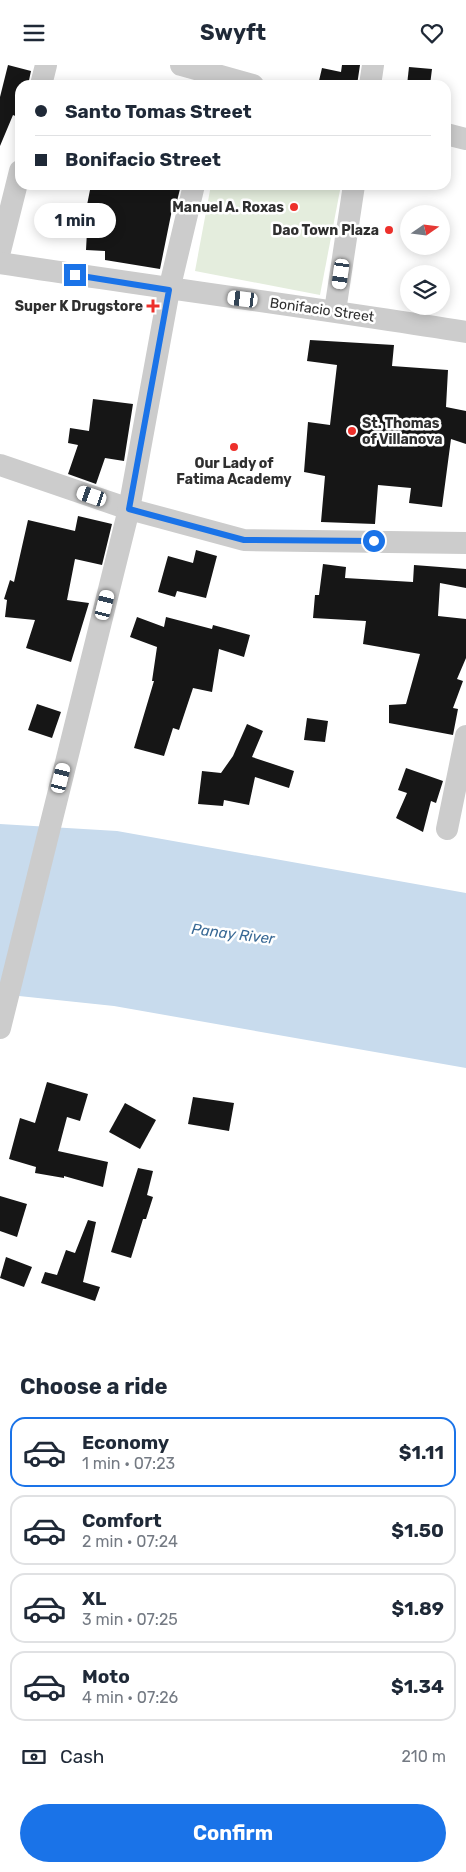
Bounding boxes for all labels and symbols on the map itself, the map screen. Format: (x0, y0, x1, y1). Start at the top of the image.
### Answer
place label: Manuel A. Roxas (172, 199, 284, 216)
marker: Manuel A. Roxas (288, 201, 300, 213)
callout: 1 min (34, 203, 116, 237)
north arrow (400, 205, 450, 255)
place label: Dao Town Plaza (272, 222, 379, 239)
marker: Dao Town Plaza (383, 224, 395, 236)
car (331, 258, 350, 290)
route end (64, 264, 86, 286)
car (227, 290, 258, 308)
street label: Bonifacio Street (269, 294, 376, 326)
place label: Super K Drugstore (15, 298, 143, 315)
marker: Super K Drugstore (147, 300, 159, 312)
place label: St. Thomas of Villanova (362, 415, 442, 448)
marker: St. Thomas of Villanova (346, 425, 358, 437)
marker: Our Lady of Fatima Academy (228, 441, 240, 453)
place label: Our Lady of Fatima Academy (176, 455, 292, 488)
car (75, 484, 108, 508)
route start (363, 530, 385, 552)
car (94, 589, 115, 621)
car (50, 762, 71, 794)
water label: Panay River (190, 920, 277, 948)

